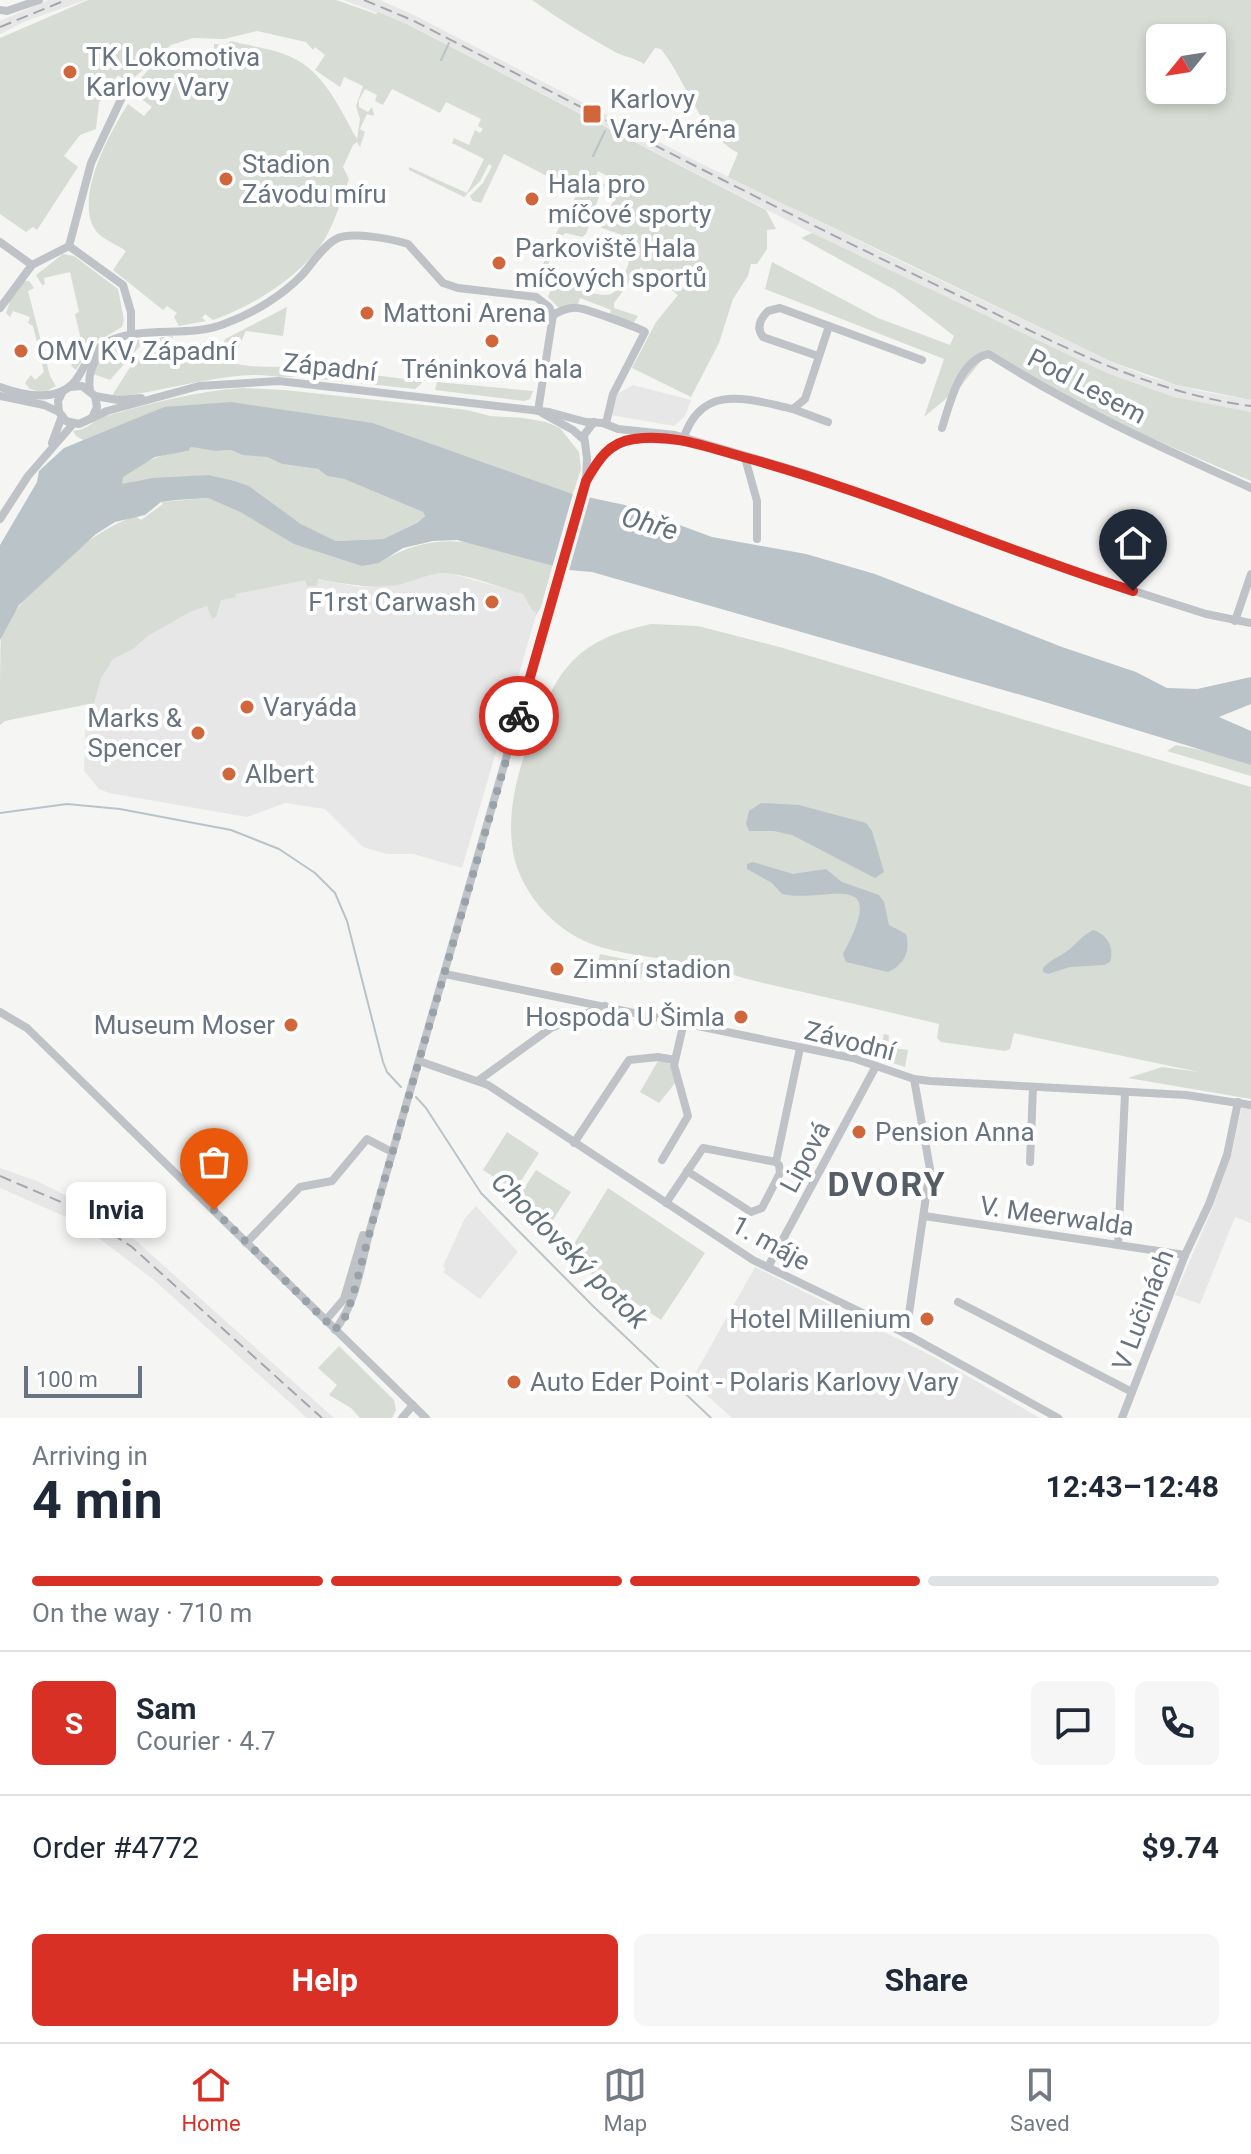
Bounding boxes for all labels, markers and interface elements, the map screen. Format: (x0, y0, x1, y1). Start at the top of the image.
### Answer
north arrow (1146, 24, 1226, 104)
map controls (1146, 24, 1226, 104)
place label: TK Lokomotiva Karlovy Vary (86, 42, 260, 102)
marker: TK Lokomotiva Karlovy Vary (61, 63, 79, 81)
place label: Karlovy Vary-Aréna (610, 84, 736, 144)
marker: Karlovy Vary-Aréna (581, 103, 603, 125)
place label: Stadion Závodu míru (242, 149, 387, 209)
place label: Hala pro míčové sporty (548, 169, 711, 229)
marker: Stadion Závodu míru (217, 170, 235, 188)
marker: Hala pro míčové sporty (523, 190, 541, 208)
place label: Parkoviště Hala míčových sportů (515, 233, 707, 293)
marker: Parkoviště Hala míčových sportů (490, 254, 508, 272)
place label: Mattoni Arena (383, 298, 546, 328)
marker: Mattoni Arena (358, 304, 376, 322)
marker: Tréninková hala (483, 332, 501, 350)
place label: OMV KV, Západní (37, 336, 238, 366)
marker: OMV KV, Západní (12, 342, 30, 360)
street label: Pod Lesem (1023, 342, 1151, 430)
street label: Západní (282, 347, 380, 387)
place label: Tréninková hala (401, 354, 583, 384)
water label: Ohře (618, 500, 682, 547)
pin (1099, 509, 1167, 591)
icon: home (1111, 521, 1155, 565)
place label: F1rst Carwash (308, 587, 476, 617)
marker: F1rst Carwash (483, 593, 501, 611)
courier (479, 676, 559, 756)
place label: Varyáda (263, 692, 357, 722)
icon: bike (497, 694, 541, 738)
marker: Varyáda (238, 698, 256, 716)
place label: Marks & Spencer (87, 703, 183, 763)
marker: Marks & Spencer (189, 724, 207, 742)
place label: Albert (245, 759, 315, 789)
marker: Albert (220, 765, 238, 783)
place label: Zimní stadion (573, 954, 731, 984)
marker: Zimní stadion (548, 960, 566, 978)
place label: Hospoda U Šimla (525, 1002, 725, 1032)
marker: Hospoda U Šimla (732, 1008, 750, 1026)
place label: Museum Moser (94, 1010, 275, 1040)
street label: Závodní (802, 1015, 900, 1067)
marker: Museum Moser (282, 1016, 300, 1034)
street label: Lipová (774, 1116, 836, 1198)
place label: Pension Anna (875, 1117, 1035, 1147)
marker: Pension Anna (850, 1123, 868, 1141)
pin (180, 1128, 248, 1210)
icon: bag (192, 1140, 236, 1184)
district label: DVORY (827, 1164, 947, 1204)
water label: Chodovský potok (484, 1165, 656, 1336)
callout: Invia (66, 1182, 166, 1238)
street label: V. Meerwalda (978, 1190, 1136, 1242)
text: Invia (88, 1195, 144, 1225)
street label: 1. máje (727, 1209, 815, 1277)
street label: V Lučinách (1106, 1245, 1180, 1375)
place label: Hotel Millenium (729, 1304, 911, 1334)
marker: Hotel Millenium (918, 1310, 936, 1328)
scale bar (24, 1362, 142, 1398)
text: 100 m (36, 1367, 98, 1392)
place label: Auto Eder Point - Polaris Karlovy Vary (530, 1367, 959, 1397)
marker: Auto Eder Point - Polaris Karlovy Vary (505, 1373, 523, 1391)
text: Arriving in (32, 1441, 148, 1471)
text: 12:43–12:48 (1045, 1469, 1219, 1504)
text: 4 min (32, 1470, 163, 1531)
text: On the way · 710 m (32, 1598, 252, 1628)
button: chat (1031, 1681, 1115, 1765)
button: phone (1135, 1681, 1219, 1765)
text: Sam (136, 1691, 197, 1726)
text: S (65, 1706, 83, 1741)
text: Courier · 4.7 (136, 1726, 276, 1756)
text: Order #4772 (32, 1830, 199, 1865)
text: $9.74 (1141, 1830, 1219, 1865)
button: Help (32, 1934, 618, 2026)
button: Share (634, 1934, 1219, 2026)
tab: Home (181, 2063, 241, 2136)
tab: Map (603, 2063, 647, 2136)
tab: Saved (1010, 2063, 1070, 2136)

